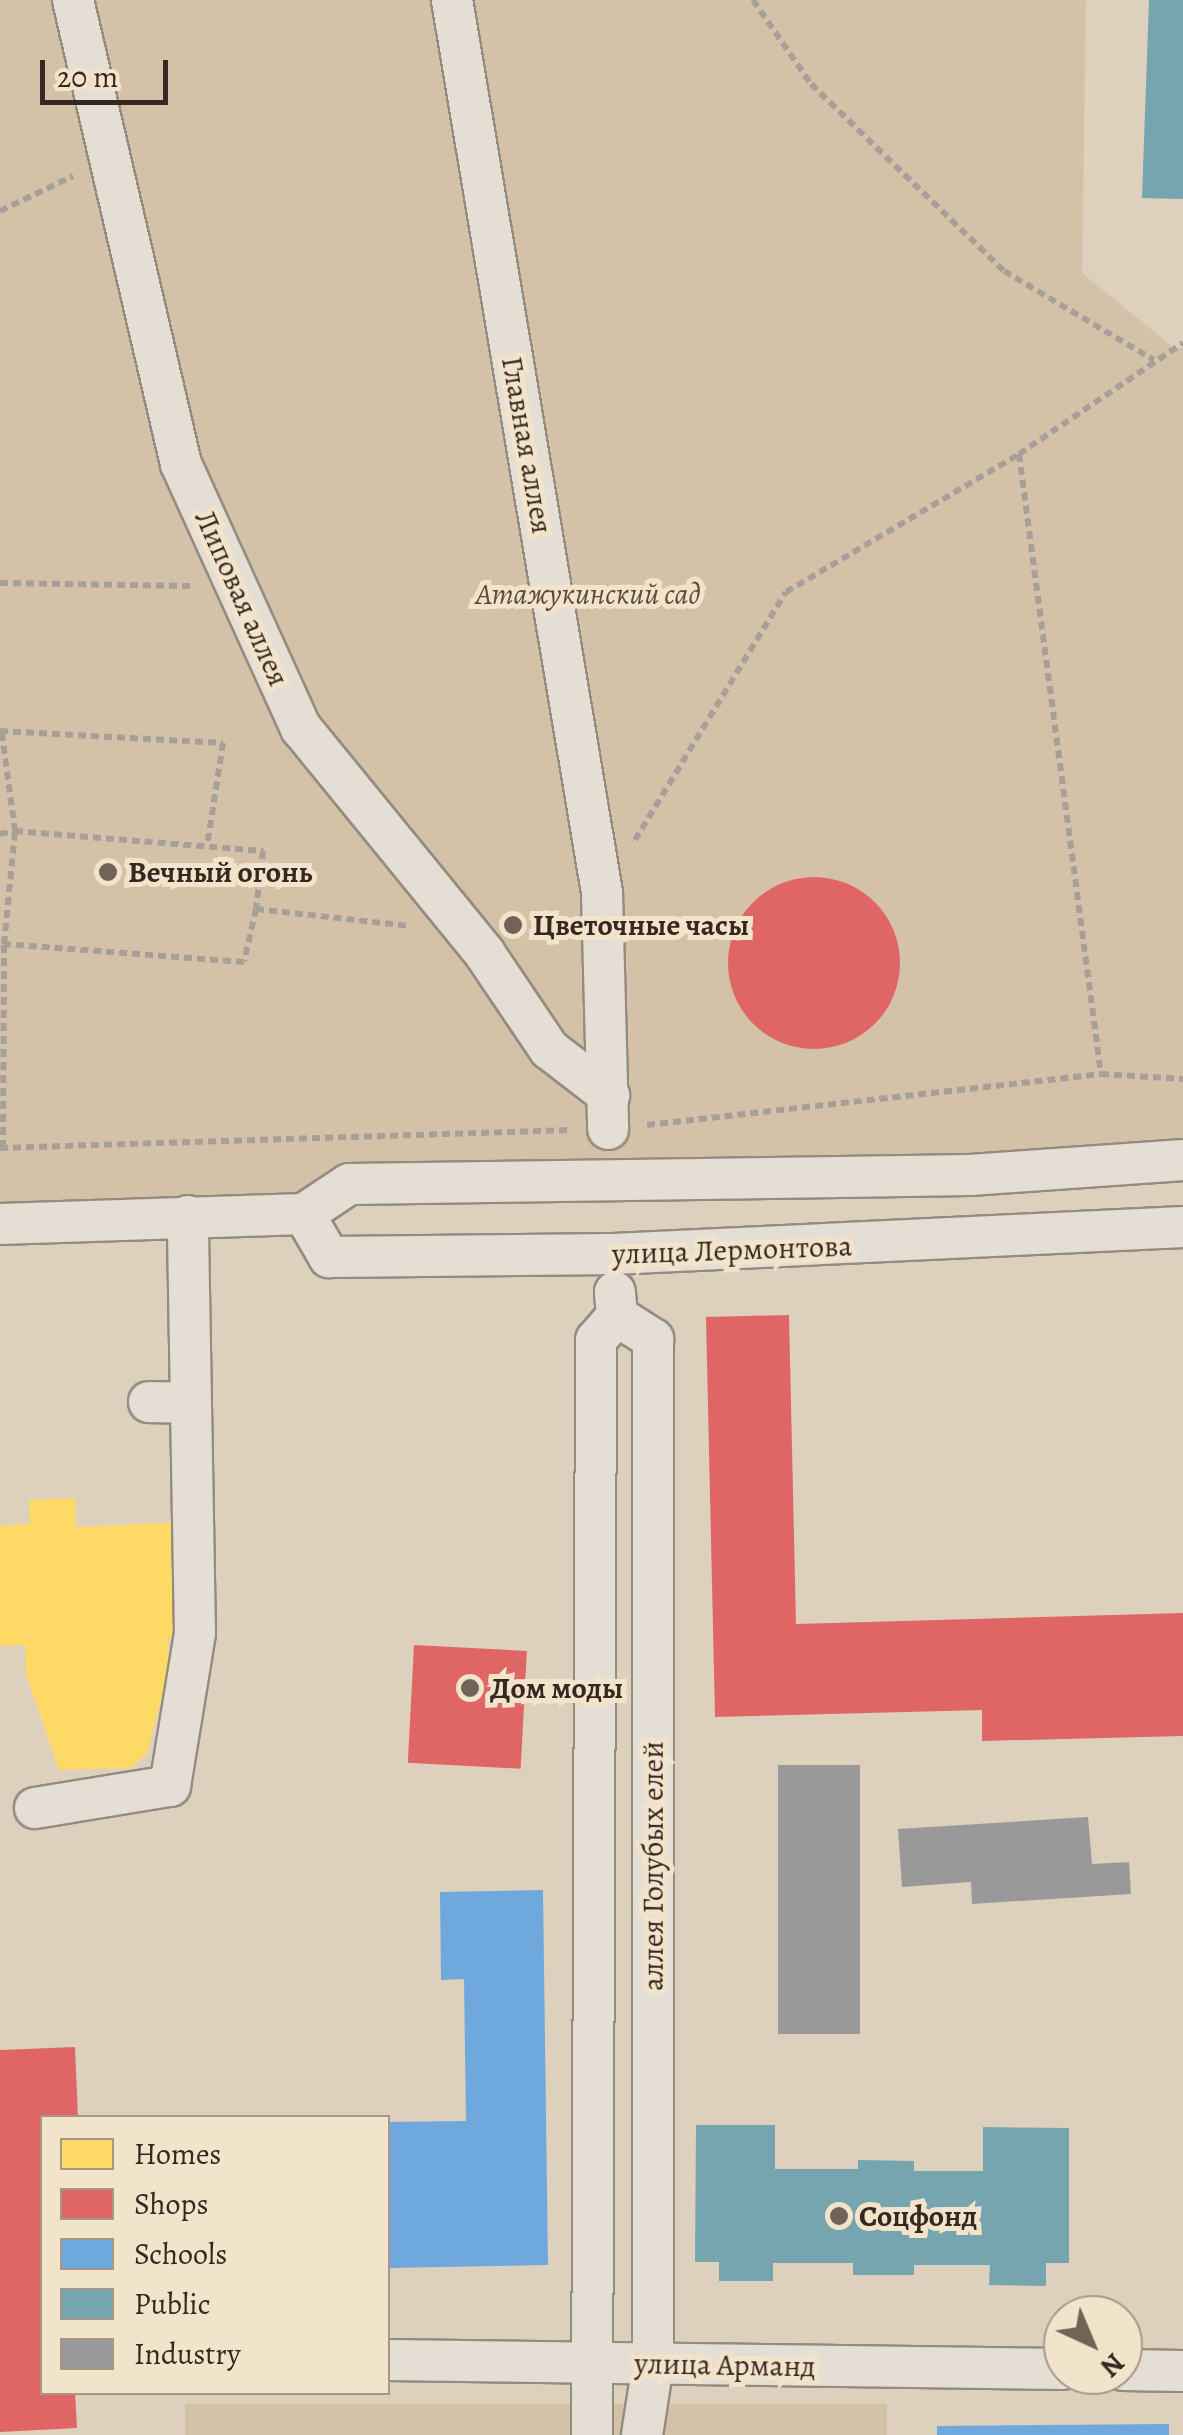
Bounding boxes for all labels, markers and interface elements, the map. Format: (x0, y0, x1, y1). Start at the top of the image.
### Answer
scale bar (45, 40, 172, 102)
text: 20 m (57, 57, 118, 97)
street label: Главная аллея (494, 354, 560, 536)
street label: Липовая аллея (187, 504, 297, 692)
park label: Атажукинский сад (475, 576, 701, 612)
place label: Вечный огонь (128, 854, 312, 890)
marker: Вечный огонь (97, 861, 119, 883)
place label: Цветочные часы (533, 907, 749, 943)
marker: Цветочные часы (502, 914, 524, 936)
street label: улица Лермонтова (611, 1228, 853, 1272)
place label: Дом моды (490, 1670, 623, 1706)
marker: Дом моды (459, 1677, 481, 1699)
street label: аллея Голубых елей (635, 1741, 671, 1991)
legend (40, 2115, 390, 2395)
text: Homes (134, 2134, 221, 2174)
text: Shops (134, 2184, 208, 2224)
place label: Соцфонд (859, 2198, 977, 2234)
marker: Соцфонд (828, 2205, 850, 2227)
text: Schools (134, 2234, 227, 2274)
text: Public (134, 2284, 211, 2324)
north arrow (1043, 2295, 1143, 2395)
text: Industry (134, 2334, 241, 2374)
text: N (1092, 2344, 1133, 2386)
street label: улица Арманд (634, 2345, 816, 2385)

